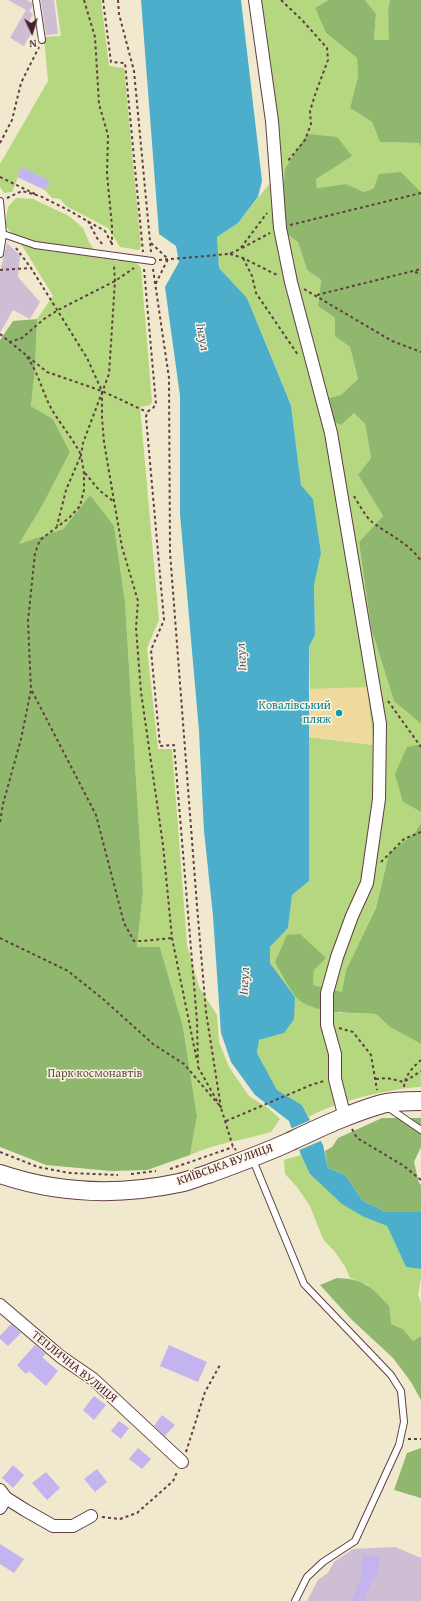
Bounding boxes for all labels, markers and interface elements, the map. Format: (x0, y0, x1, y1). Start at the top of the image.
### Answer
north arrow (12, 12, 52, 52)
text: N (29, 36, 37, 52)
water label: Інгул (192, 322, 212, 352)
water label: Інгул (233, 643, 251, 671)
place label: Ковалівський пляж (259, 699, 331, 727)
marker: Ковалівський пляж (334, 708, 344, 718)
water label: Інгул (236, 967, 254, 995)
park label: Парк космонавтів (48, 1067, 142, 1081)
street label: КИЇВСЬКА ВУЛИЦЯ (175, 1141, 275, 1189)
street label: ТЕПЛИЧНА ВУЛИЦЯ (28, 1328, 120, 1406)

